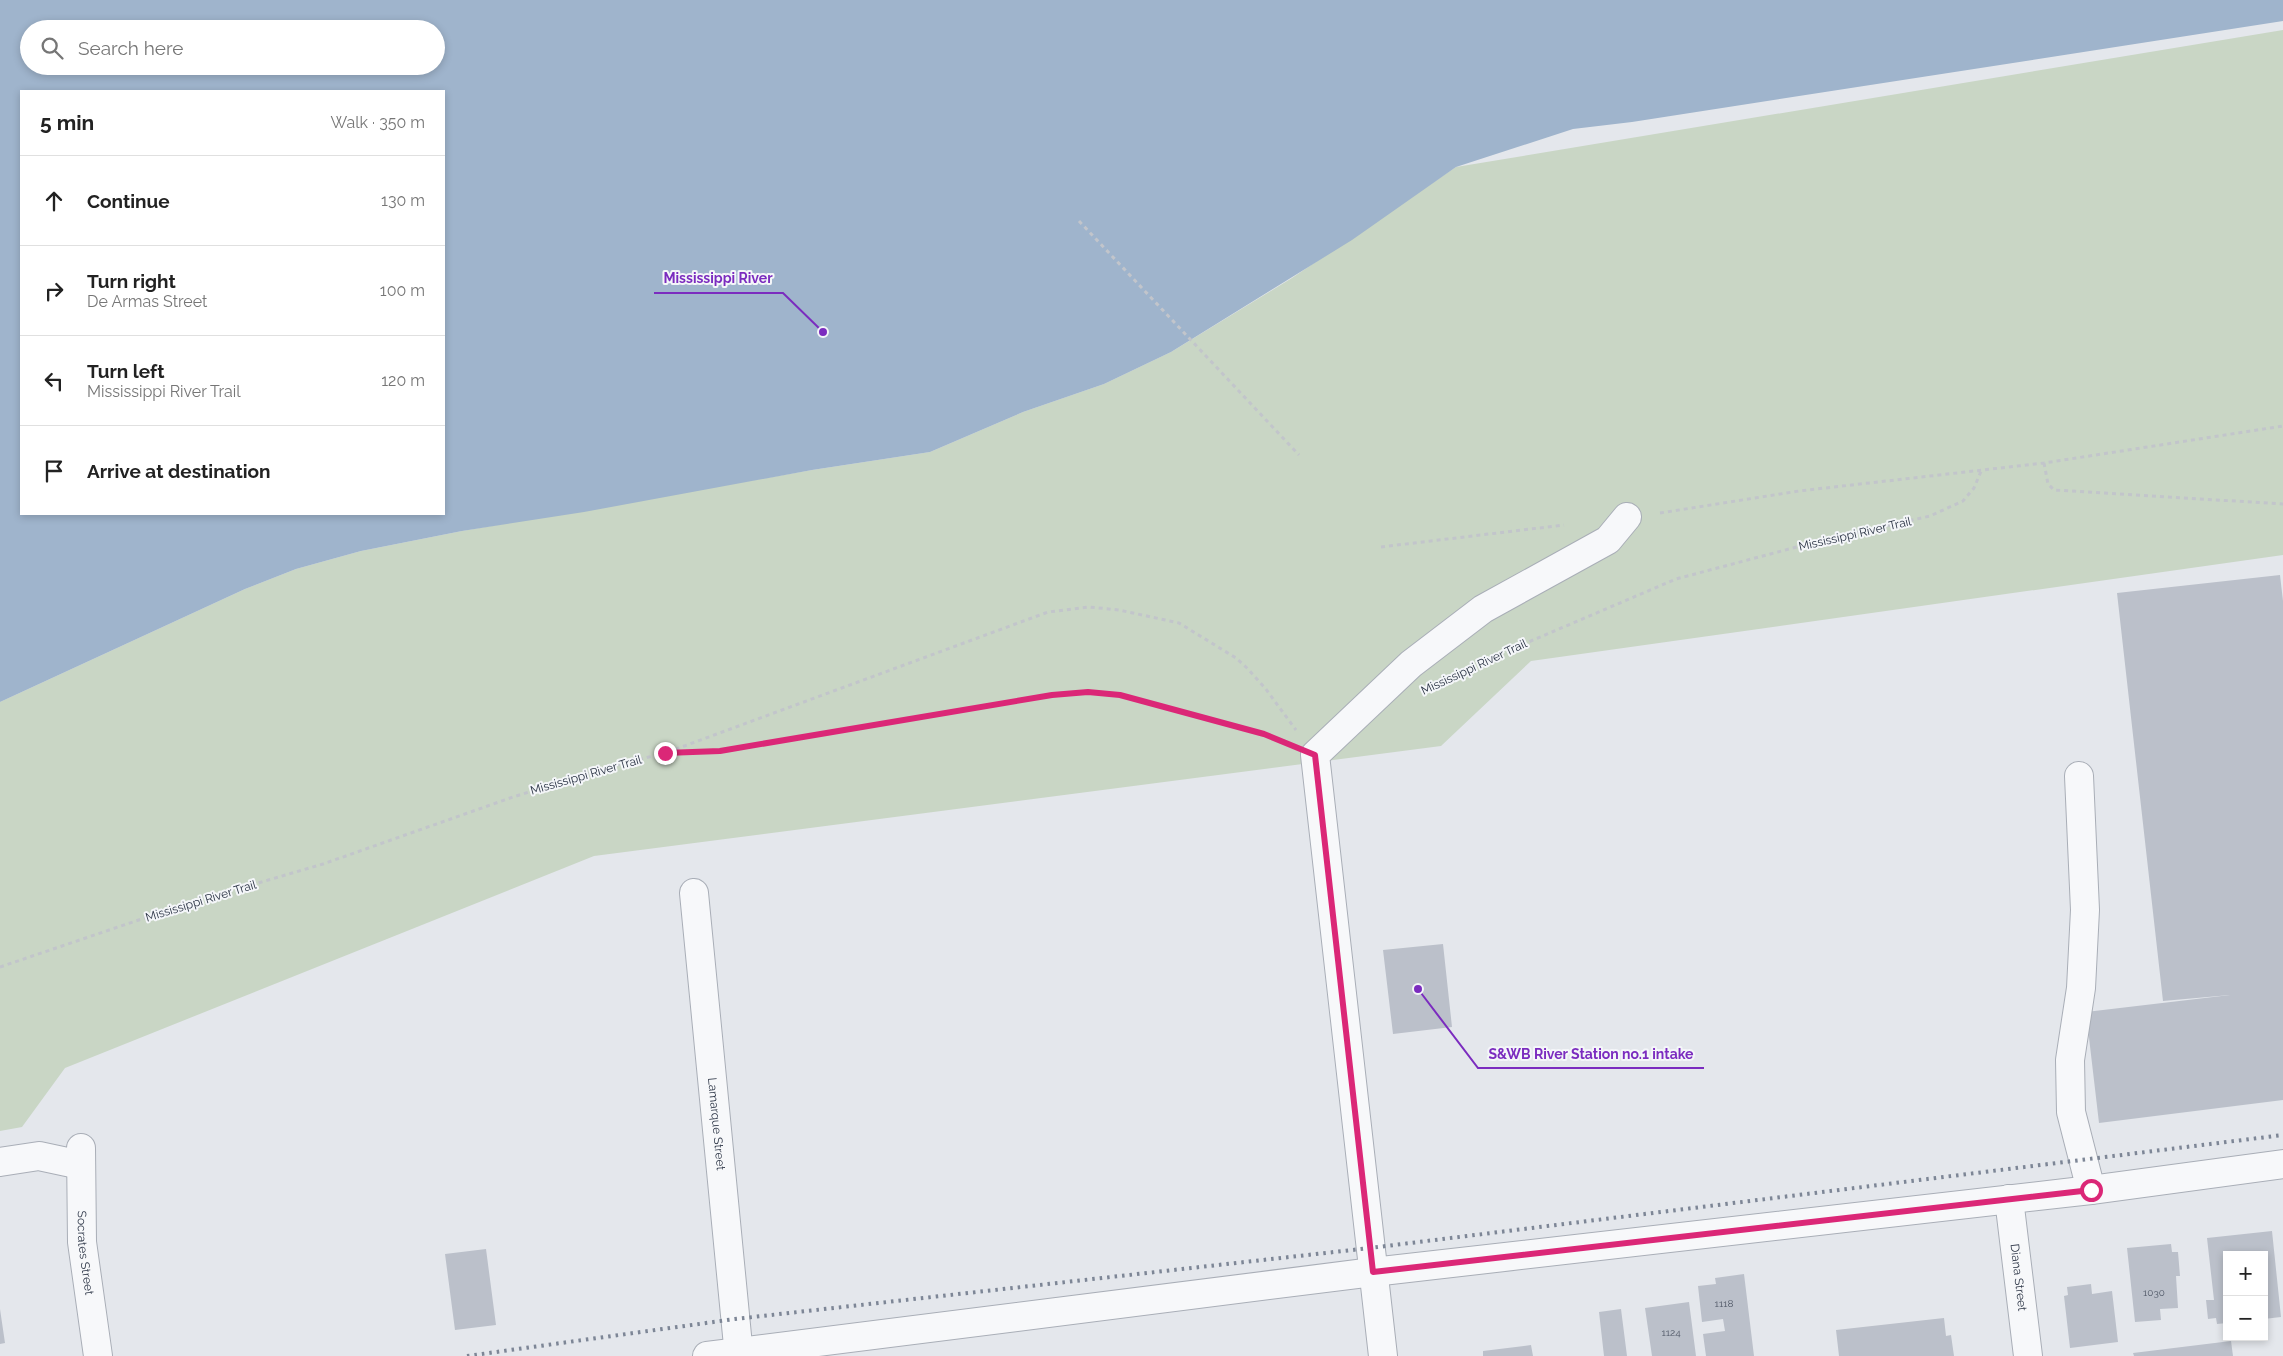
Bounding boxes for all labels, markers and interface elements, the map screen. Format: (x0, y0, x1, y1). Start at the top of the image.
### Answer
search box (20, 20, 445, 75)
icon: search (38, 34, 66, 62)
text: Search here (78, 37, 184, 59)
text: 5 min (40, 110, 94, 135)
text: Walk · 350 m (331, 113, 425, 132)
icon: ahead (40, 187, 68, 215)
text: Continue (87, 190, 170, 212)
text: 130 m (381, 191, 425, 210)
callout: Mississippi River (654, 264, 783, 293)
text: Turn right (87, 270, 176, 292)
text: Mississippi River (663, 270, 773, 286)
icon: right (40, 277, 68, 305)
text: 100 m (380, 281, 425, 300)
text: De Armas Street (87, 292, 207, 311)
text: Turn left (87, 360, 164, 382)
icon: left (40, 367, 68, 395)
text: 120 m (381, 371, 425, 390)
text: Mississippi River Trail (87, 382, 241, 401)
icon: arrive (40, 457, 68, 485)
text: Arrive at destination (87, 460, 271, 482)
street label: Mississippi River Trail (1797, 514, 1913, 554)
street label: Mississippi River Trail (1419, 636, 1530, 698)
route end (654, 742, 677, 765)
street label: Mississippi River Trail (529, 752, 644, 798)
street label: Mississippi River Trail (144, 877, 259, 925)
callout: S&WB River Station no.1 intake (1478, 1039, 1704, 1068)
text: S&WB River Station no.1 intake (1488, 1046, 1694, 1062)
street label: Lamarque Street (705, 1077, 728, 1171)
route start (2080, 1179, 2103, 1202)
street label: Socrates Street (75, 1210, 96, 1296)
street label: Diana Street (2007, 1243, 2030, 1312)
map controls (2223, 1251, 2268, 1341)
button: + (2223, 1251, 2268, 1296)
house number: 1030 (2143, 1287, 2165, 1298)
button: − (2223, 1296, 2268, 1341)
house number: 1118 (1715, 1298, 1733, 1309)
house number: 1124 (1661, 1327, 1681, 1338)

